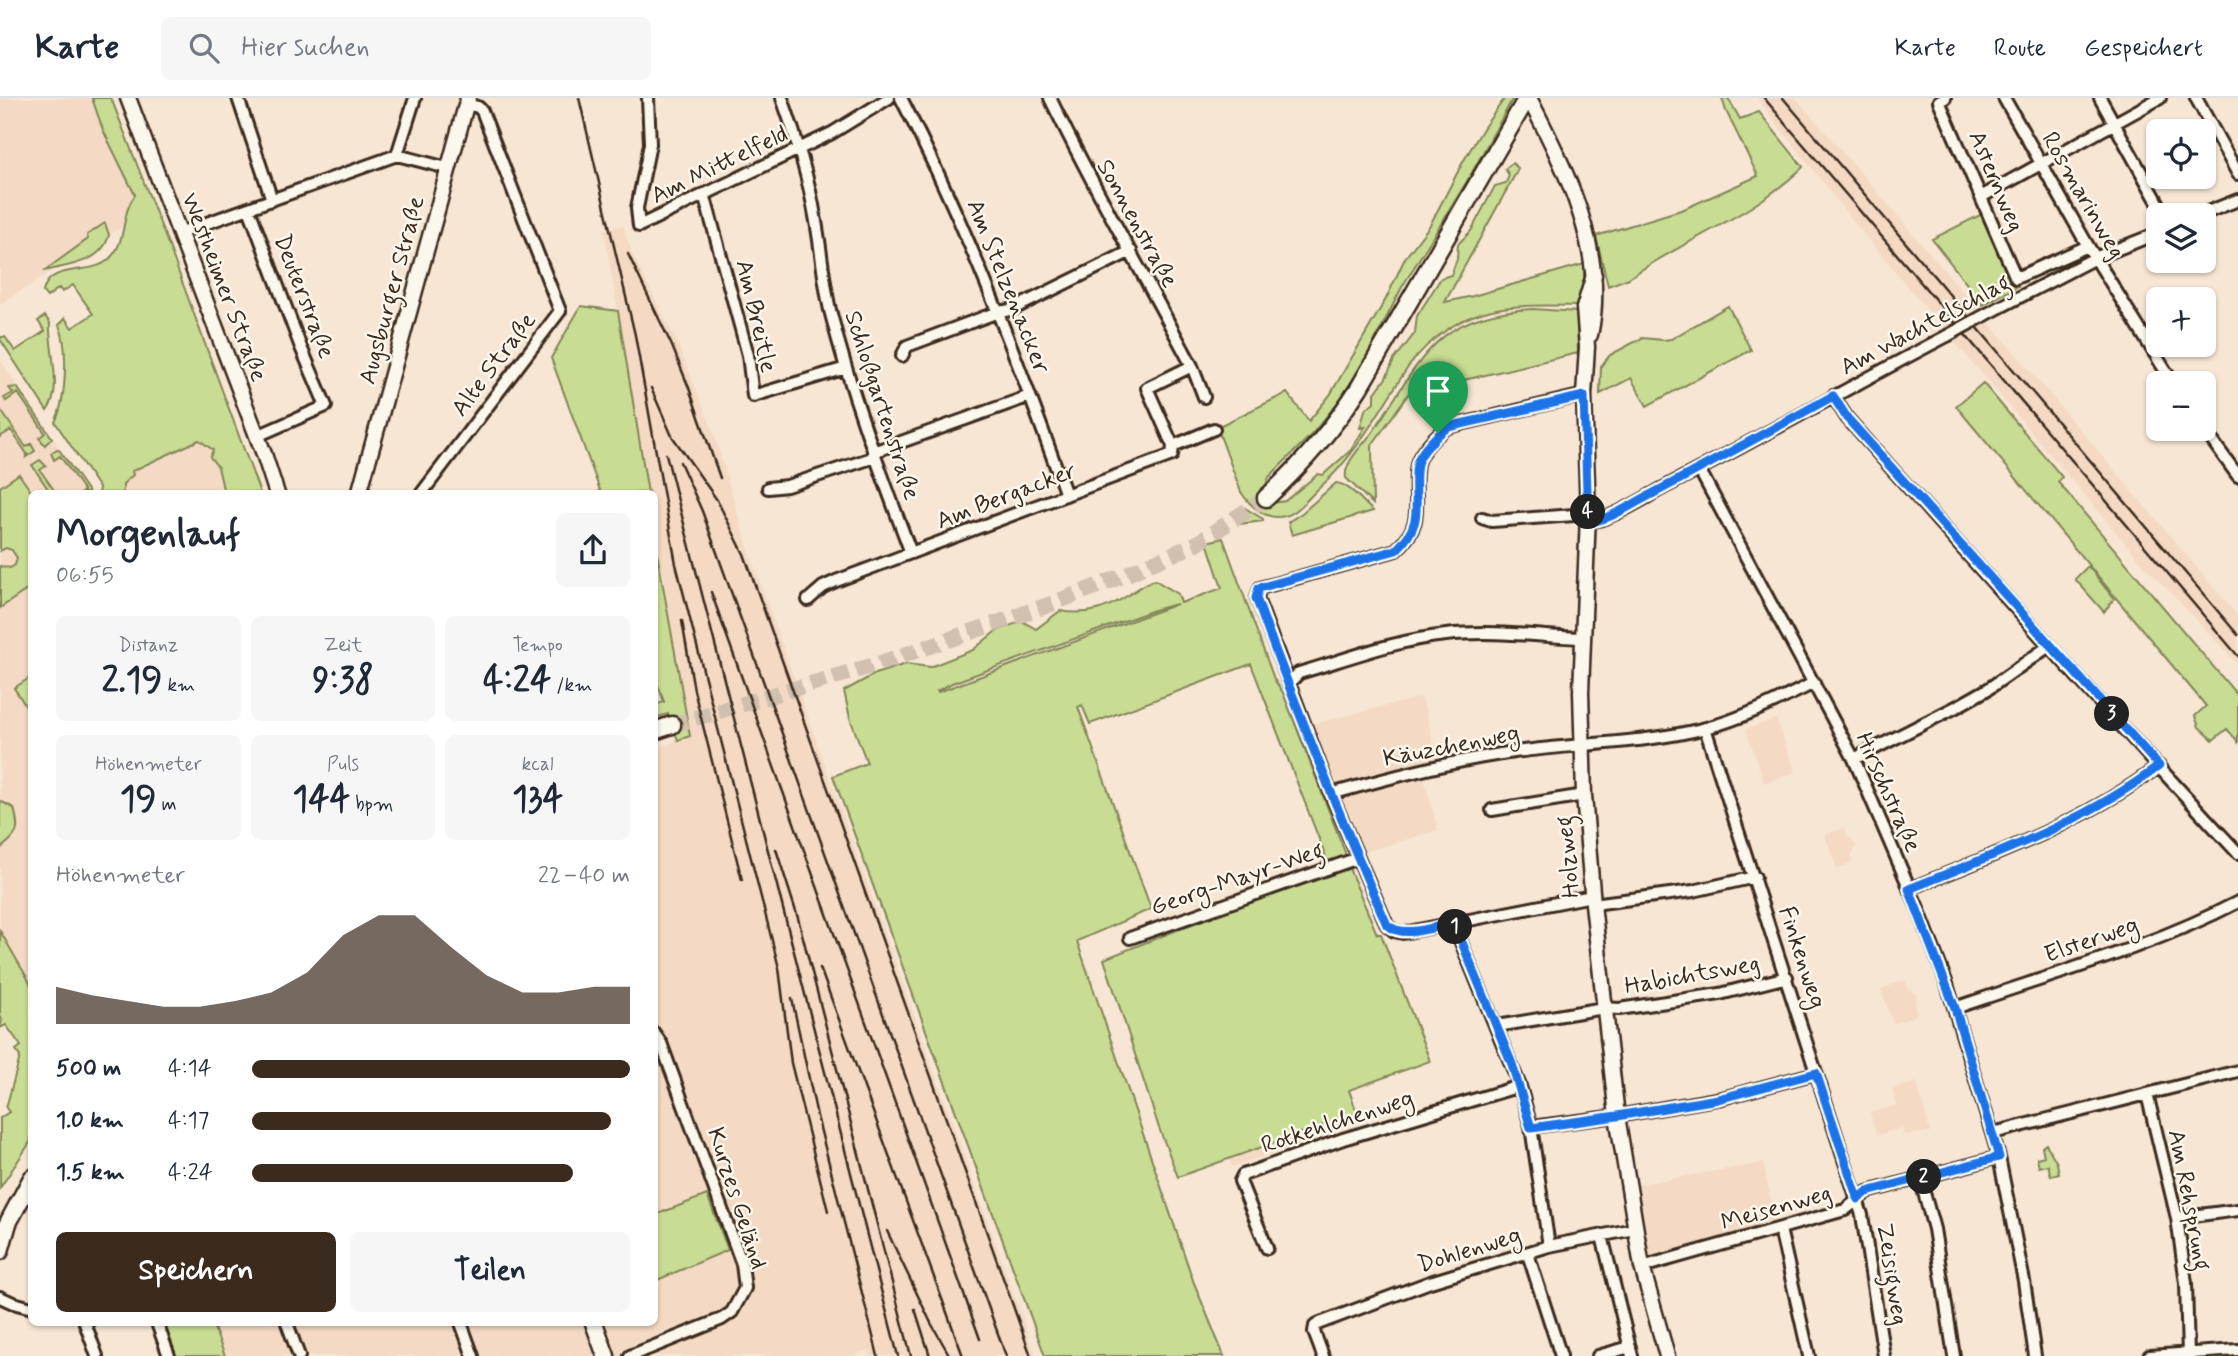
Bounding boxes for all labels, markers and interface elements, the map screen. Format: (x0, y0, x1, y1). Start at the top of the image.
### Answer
search box (161, 17, 651, 80)
text: Karte (35, 26, 119, 70)
icon: search (185, 29, 223, 67)
text: Hier suchen (241, 31, 370, 65)
text: Karte (1894, 33, 1956, 64)
text: Route (1994, 33, 2046, 64)
text: Gespeichert (2084, 33, 2203, 64)
street label: Am Mittelfeld (646, 119, 793, 212)
map controls (2146, 119, 2216, 441)
button: locate (2146, 119, 2216, 189)
street label: Asternweg (1960, 126, 2031, 237)
street label: Rosmarinweg (2034, 126, 2132, 265)
street label: Sonnenstraße (1089, 154, 1185, 294)
street label: Westheimer Straße (173, 189, 274, 387)
street label: Augsburger Straße (352, 193, 435, 389)
street label: Am Stelzenacker (959, 195, 1057, 379)
button: layers (2146, 203, 2216, 273)
street label: Deuterstraße (266, 230, 342, 363)
street label: Am Breitle (727, 257, 784, 376)
street label: Am Wachtelschlag (1835, 267, 2018, 386)
button: + (2146, 287, 2216, 357)
street label: Alte Straße (445, 306, 544, 423)
street label: Schloßgartenstraße (836, 307, 927, 504)
pin (1408, 361, 1468, 433)
button: − (2146, 371, 2216, 441)
icon: arrive (1419, 372, 1457, 410)
street label: Am Bergacker (932, 455, 1081, 537)
pin: 4 (1570, 494, 1606, 530)
text: 4 (1582, 499, 1593, 524)
text: Morgenlauf (56, 510, 240, 559)
button: share (556, 513, 630, 587)
text: 06:55 (56, 561, 114, 591)
text: Distanz (118, 633, 178, 658)
text: Zeit (324, 633, 362, 658)
text: Tempo (513, 633, 563, 658)
text: 2.19 (101, 658, 162, 704)
text: 9:38 (312, 658, 374, 704)
text: 4:24 (483, 658, 551, 704)
text: km (162, 673, 195, 698)
text: /km (551, 673, 592, 698)
pin: 3 (2094, 696, 2130, 732)
text: 3 (2107, 701, 2116, 726)
street label: Käuzchenweg (1380, 718, 1522, 777)
street label: Hirschstraße (1847, 728, 1928, 858)
text: Höhenmeter (95, 752, 202, 777)
text: Puls (327, 752, 359, 777)
text: kcal (522, 752, 554, 777)
text: 19 (120, 777, 156, 823)
text: 144 (293, 777, 350, 823)
text: 134 (512, 777, 563, 823)
text: m (156, 792, 177, 817)
text: bpm (350, 792, 393, 817)
street label: Holzweg (1549, 814, 1591, 899)
street label: Georg-Mayr-Weg (1147, 835, 1329, 926)
text: Höhenmeter (56, 861, 185, 891)
text: 22–40 m (538, 861, 630, 891)
street label: Finkenweg (1769, 902, 1833, 1013)
pin: 1 (1438, 910, 1472, 944)
street label: Elsterweg (2040, 910, 2143, 973)
text: 1 (1450, 914, 1459, 939)
street label: Habichtsweg (1622, 948, 1762, 1003)
text: 500 m (56, 1054, 121, 1084)
text: 4:14 (168, 1054, 212, 1084)
street label: Rotkehlchenweg (1257, 1083, 1418, 1164)
text: 1.0 km (56, 1106, 124, 1136)
text: 4:17 (168, 1106, 209, 1136)
street label: Kurzes Geländ (699, 1124, 774, 1273)
street label: Am Rehsprung (2157, 1127, 2217, 1274)
text: 1.5 km (56, 1158, 125, 1188)
text: 4:24 (168, 1158, 213, 1188)
pin: 2 (1906, 1160, 1941, 1194)
text: 2 (1919, 1164, 1928, 1189)
street label: Meisenweg (1717, 1178, 1835, 1239)
street label: Dohlenweg (1414, 1220, 1526, 1283)
street label: Zeisigweg (1865, 1221, 1915, 1328)
button: Speichern (56, 1232, 336, 1312)
button: Teilen (350, 1232, 630, 1312)

